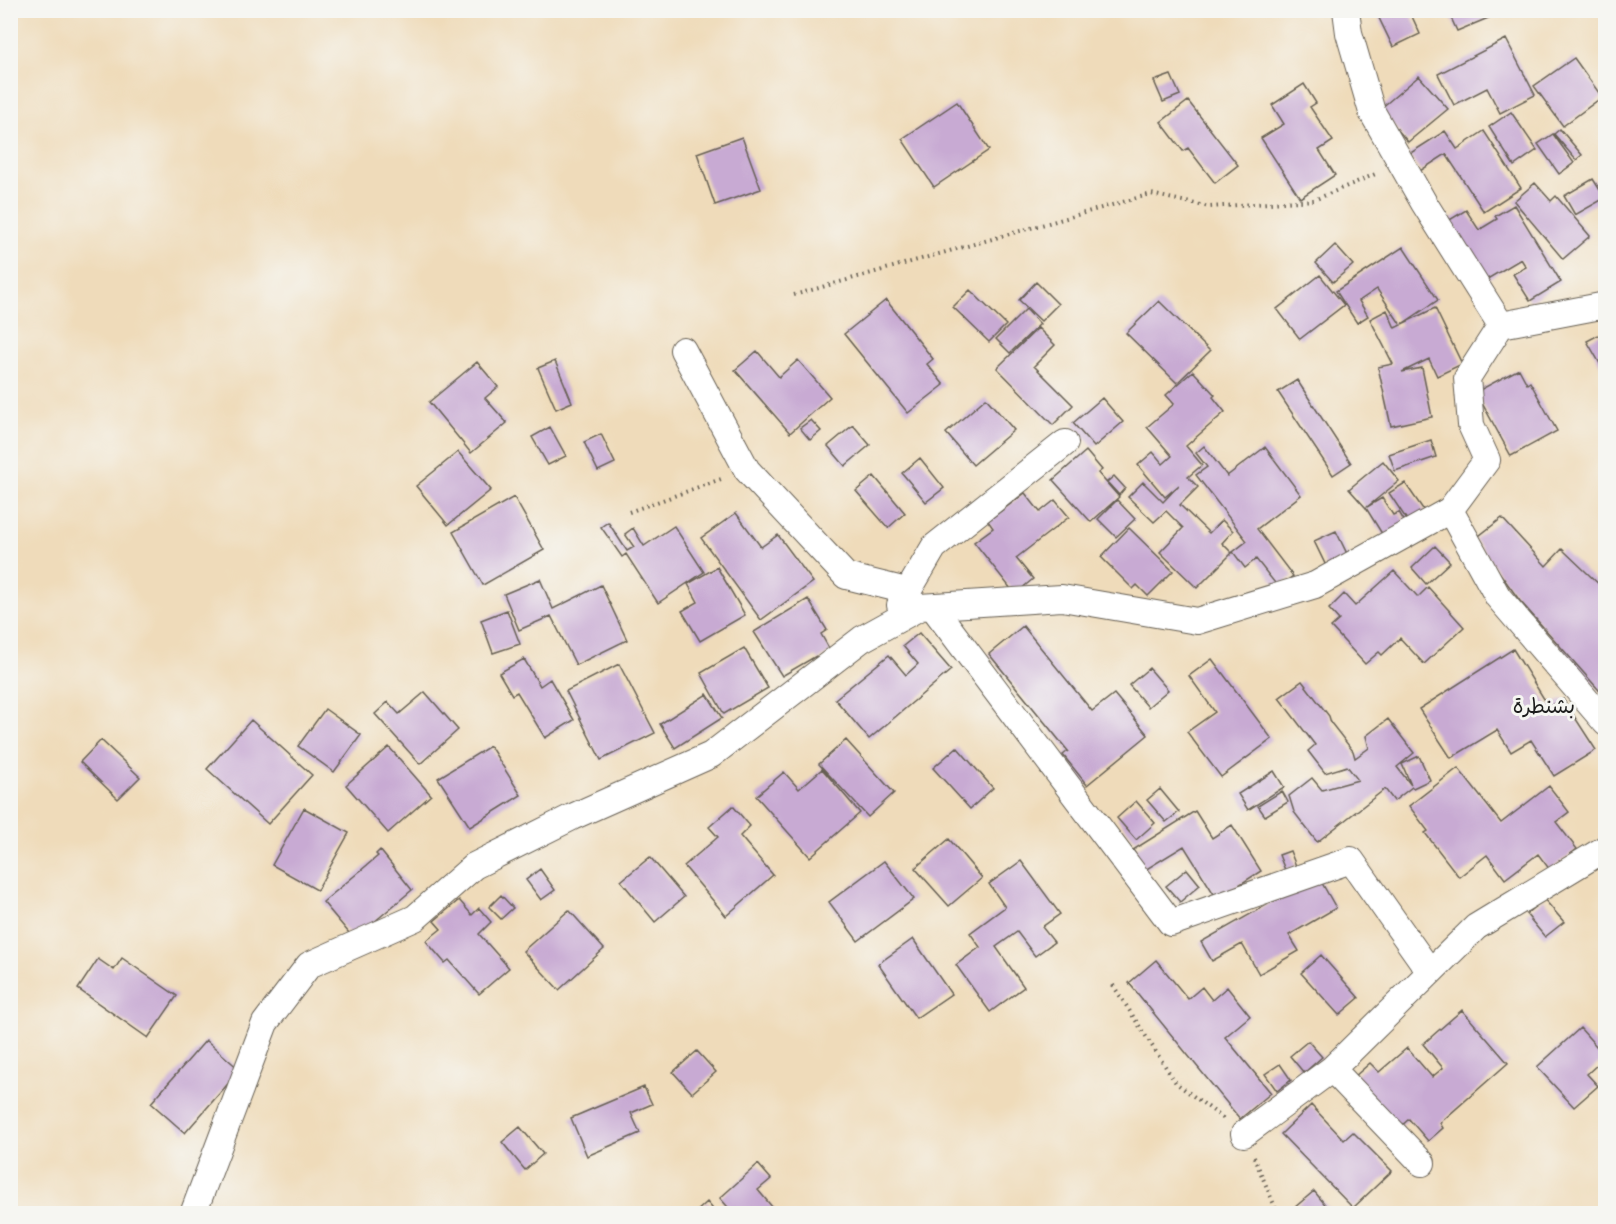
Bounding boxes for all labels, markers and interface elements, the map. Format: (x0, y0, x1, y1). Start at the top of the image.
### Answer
district label: بشنطرة (1513, 691, 1575, 719)

